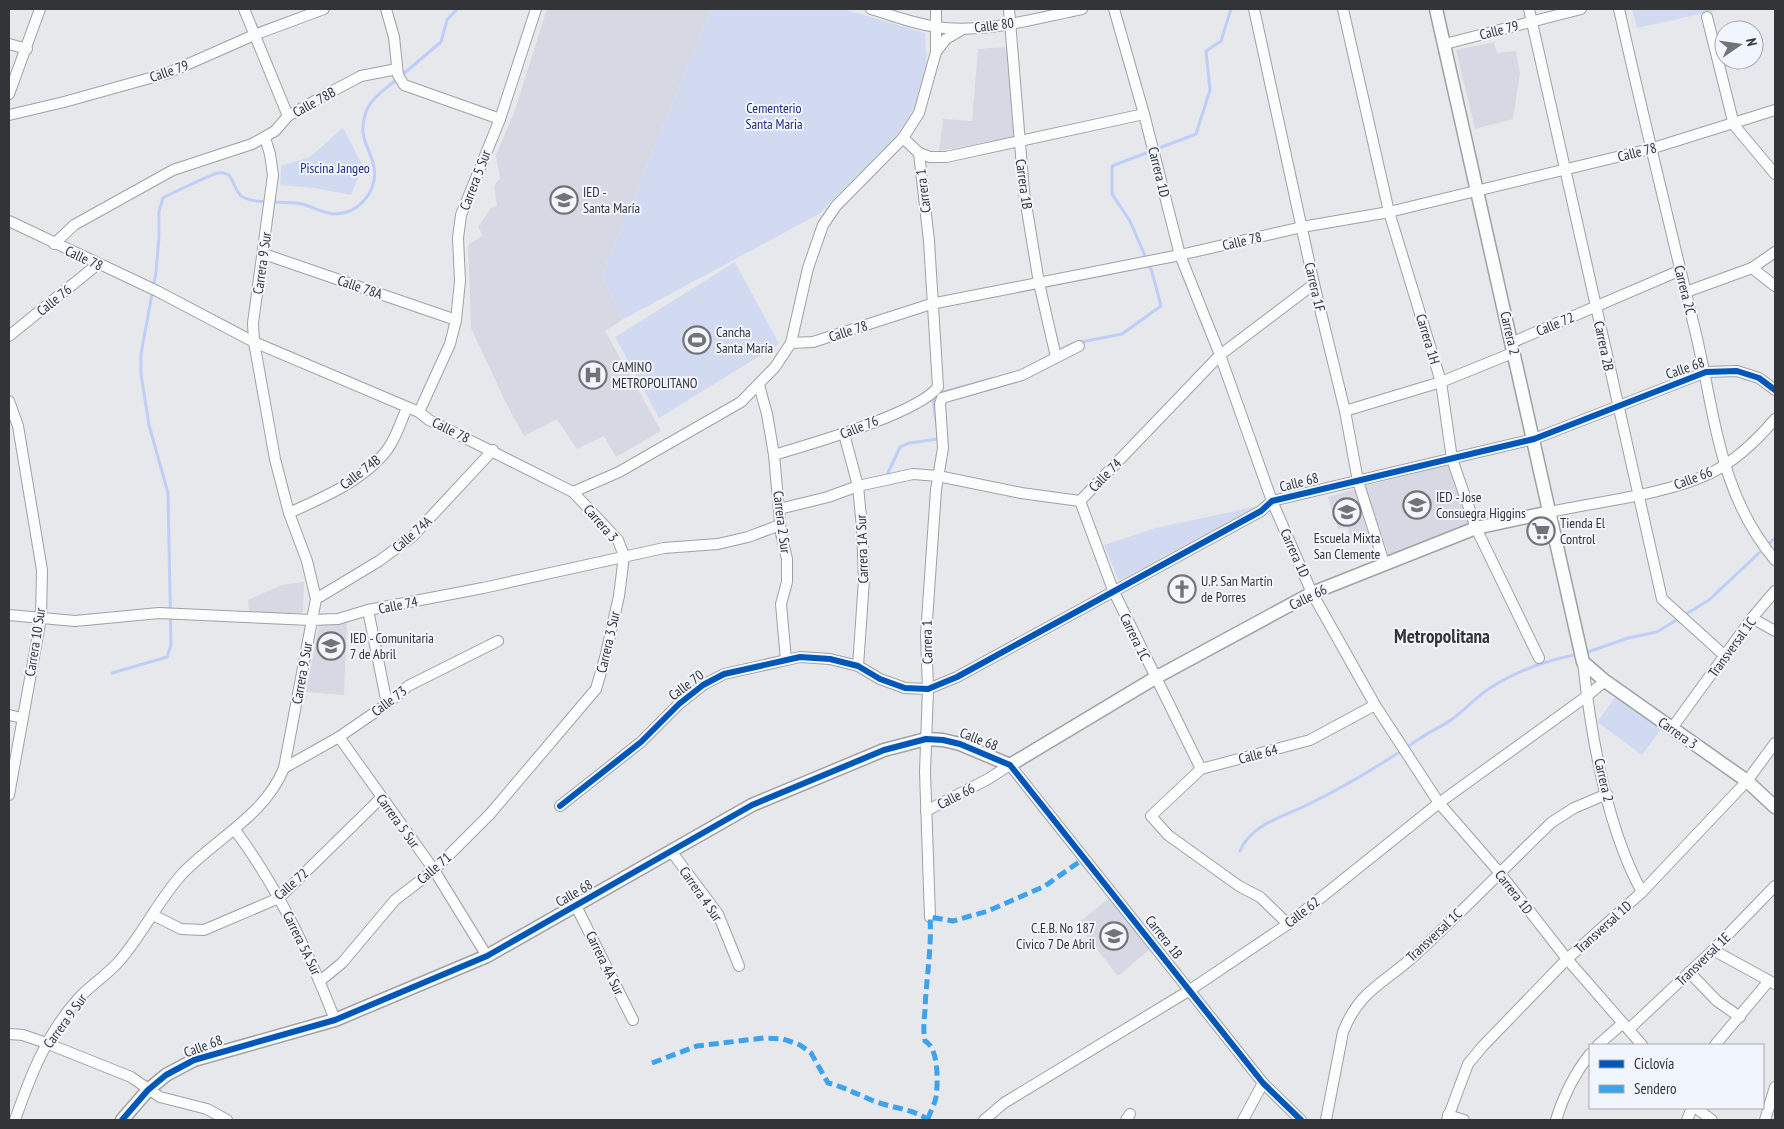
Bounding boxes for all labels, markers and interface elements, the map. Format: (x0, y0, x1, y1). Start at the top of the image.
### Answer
street label: Calle 80 (973, 14, 1015, 36)
street label: Calle 79 (1478, 16, 1520, 44)
north arrow (1714, 20, 1764, 70)
text: N (1742, 36, 1761, 48)
street label: Calle 79 (147, 56, 191, 86)
street label: Calle 78B (289, 83, 339, 121)
park label: Cementerio Santa Maria (745, 99, 803, 133)
street label: Calle 78 (1616, 138, 1658, 166)
street label: Carrera 1D (1144, 145, 1174, 199)
street label: Carrera 5 Sur (455, 147, 495, 213)
street label: Carrera 1B (1012, 158, 1036, 210)
park label: Piscina Jangeo (300, 159, 370, 177)
street label: Carrera 1 (911, 168, 935, 214)
place label: IED - Santa María (583, 183, 640, 217)
school or university icon: IED - Santa María (549, 185, 579, 215)
street label: Calle 78 (1221, 228, 1263, 254)
street label: Carrera 9 Sur (249, 230, 275, 295)
street label: Calle 78 (62, 241, 106, 275)
street label: Carrera 1F (1301, 261, 1329, 313)
street label: Carrera 2C (1670, 263, 1700, 317)
street label: Calle 78A (335, 271, 385, 303)
street label: Calle 76 (33, 281, 75, 319)
street label: Calle 72 (1533, 308, 1577, 340)
street label: Carrera 2 (1496, 310, 1524, 356)
street label: Carrera 1H (1412, 312, 1444, 366)
street label: Calle 78 (826, 316, 870, 346)
street label: Carrera 2B (1590, 319, 1618, 373)
place label: Cancha Santa María (716, 323, 773, 357)
sports icon: Cancha Santa María (682, 325, 712, 355)
street label: Calle 68 (1663, 353, 1707, 383)
place label: CAMINO METROPOLITANO (612, 358, 698, 392)
hospital icon: CAMINO METROPOLITANO (578, 360, 608, 390)
street label: Calle 76 (837, 411, 881, 443)
street label: Calle 78 (429, 413, 473, 447)
street label: Calle 74B (336, 451, 384, 493)
street label: Calle 74 (1085, 454, 1126, 496)
street label: Calle 66 (1671, 462, 1715, 494)
street label: Calle 68 (1278, 468, 1320, 496)
place label: IED - Jose Consuegra Higgins (1436, 488, 1526, 522)
street label: Carrera 2 Sur (769, 490, 795, 554)
school or university icon: IED - Jose Consuegra Higgins (1402, 490, 1432, 520)
school or university icon: Escuela Mixta San Clemente (1332, 497, 1362, 527)
street label: Carrera 3 (580, 500, 622, 546)
street label: Calle 74A (389, 512, 436, 556)
street label: Carrera 1A Sur (852, 514, 872, 584)
place label: Tienda El Control (1560, 514, 1606, 548)
supermarket icon: Tienda El Control (1526, 516, 1556, 546)
street label: Carrera 1D (1276, 526, 1314, 580)
place label: Escuela Mixta San Clemente (1314, 529, 1381, 563)
place label: U.P. San Martín de Porres (1201, 572, 1273, 606)
church icon: U.P. San Martín de Porres (1167, 574, 1197, 604)
street label: Calle 66 (1286, 580, 1330, 614)
street label: Calle 74 (377, 592, 420, 618)
street label: Carrera 10 Sur (21, 606, 49, 678)
street label: Carrera 3 Sur (592, 609, 624, 675)
street label: Carrera 1C (1116, 610, 1154, 664)
street label: Transversal 1C (1704, 613, 1760, 680)
street label: Carrera 1 (918, 620, 936, 664)
district label: Metropolitana (1394, 624, 1490, 648)
place label: IED - Comunitaria 7 de Abril (350, 629, 434, 663)
school or university icon: IED - Comunitaria 7 de Abril (316, 631, 346, 661)
street label: Carrera 9 Sur (288, 640, 316, 706)
street label: Calle 70 (665, 666, 707, 704)
street label: Calle 73 (368, 682, 410, 720)
street label: Carrera 3 (1655, 713, 1701, 753)
street label: Calle 68 (957, 723, 1001, 755)
street label: Calle 64 (1236, 740, 1280, 768)
street label: Carrera 2 (1590, 757, 1618, 803)
street label: Calle 66 (934, 779, 978, 813)
street label: Carrera 5 Sur (372, 790, 424, 852)
street label: Calle 71 (413, 848, 455, 888)
street label: Carrera 4 Sur (676, 863, 726, 925)
street label: Calle 72 (270, 864, 312, 904)
street label: Carrera 1D (1491, 866, 1537, 918)
street label: Calle 68 (552, 875, 596, 911)
street label: Calle 62 (1281, 893, 1323, 931)
street label: Transversal 1D (1571, 897, 1635, 957)
street label: Transversal 1C (1402, 904, 1466, 965)
street label: Carrera 5A Sur (279, 908, 325, 978)
street label: Carrera 1B (1141, 912, 1187, 962)
place label: C.E.B. No 187 Civico 7 De Abril (1016, 919, 1096, 953)
school or university icon: C.E.B. No 187 Civico 7 De Abril (1099, 921, 1129, 951)
street label: Carrera 4A Sur (582, 928, 628, 998)
street label: Transversal 1E (1672, 928, 1734, 990)
street label: Carrera 9 Sur (39, 990, 91, 1052)
street label: Calle 68 (181, 1031, 225, 1061)
legend (1589, 1044, 1764, 1109)
text: Ciclovía (1634, 1054, 1674, 1073)
text: Sendero (1634, 1079, 1676, 1098)

